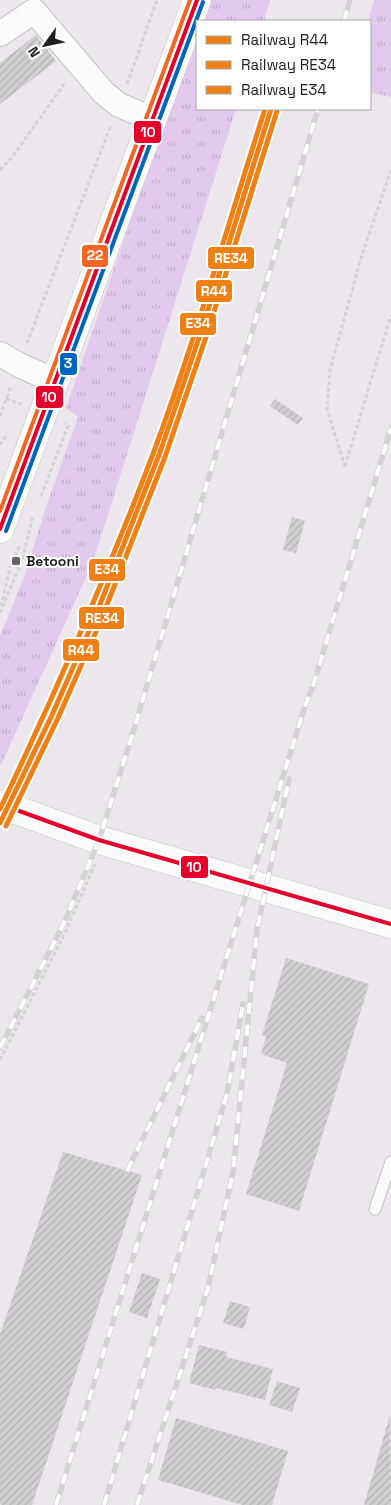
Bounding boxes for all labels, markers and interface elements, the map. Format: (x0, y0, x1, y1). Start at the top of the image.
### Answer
north arrow (20, 20, 70, 70)
legend (196, 20, 371, 110)
text: Railway R44 (241, 30, 328, 49)
text: N (24, 43, 44, 61)
text: Railway RE34 (241, 55, 336, 74)
text: Railway E34 (241, 80, 327, 99)
line badge: 10 (133, 120, 162, 144)
text: 10 (140, 123, 156, 141)
line badge: 22 (81, 244, 109, 268)
text: 22 (87, 246, 103, 264)
line badge: RE34 (207, 246, 255, 270)
text: RE34 (214, 249, 248, 267)
line badge: R44 (195, 279, 233, 303)
text: R44 (201, 282, 227, 300)
line badge: E34 (179, 312, 217, 336)
text: E34 (185, 314, 211, 332)
line badge: 3 (59, 352, 78, 376)
text: 3 (64, 354, 72, 372)
line badge: 10 (35, 385, 64, 409)
text: 10 (41, 388, 57, 406)
place label: Betooni (26, 552, 79, 570)
marker: Betooni (10, 555, 22, 567)
line badge: E34 (88, 558, 126, 582)
text: E34 (94, 560, 120, 578)
line badge: RE34 (78, 606, 125, 630)
text: RE34 (85, 609, 119, 627)
line badge: R44 (62, 638, 100, 662)
text: R44 (68, 641, 94, 659)
line badge: 10 (180, 855, 209, 879)
text: 10 (186, 858, 202, 876)

